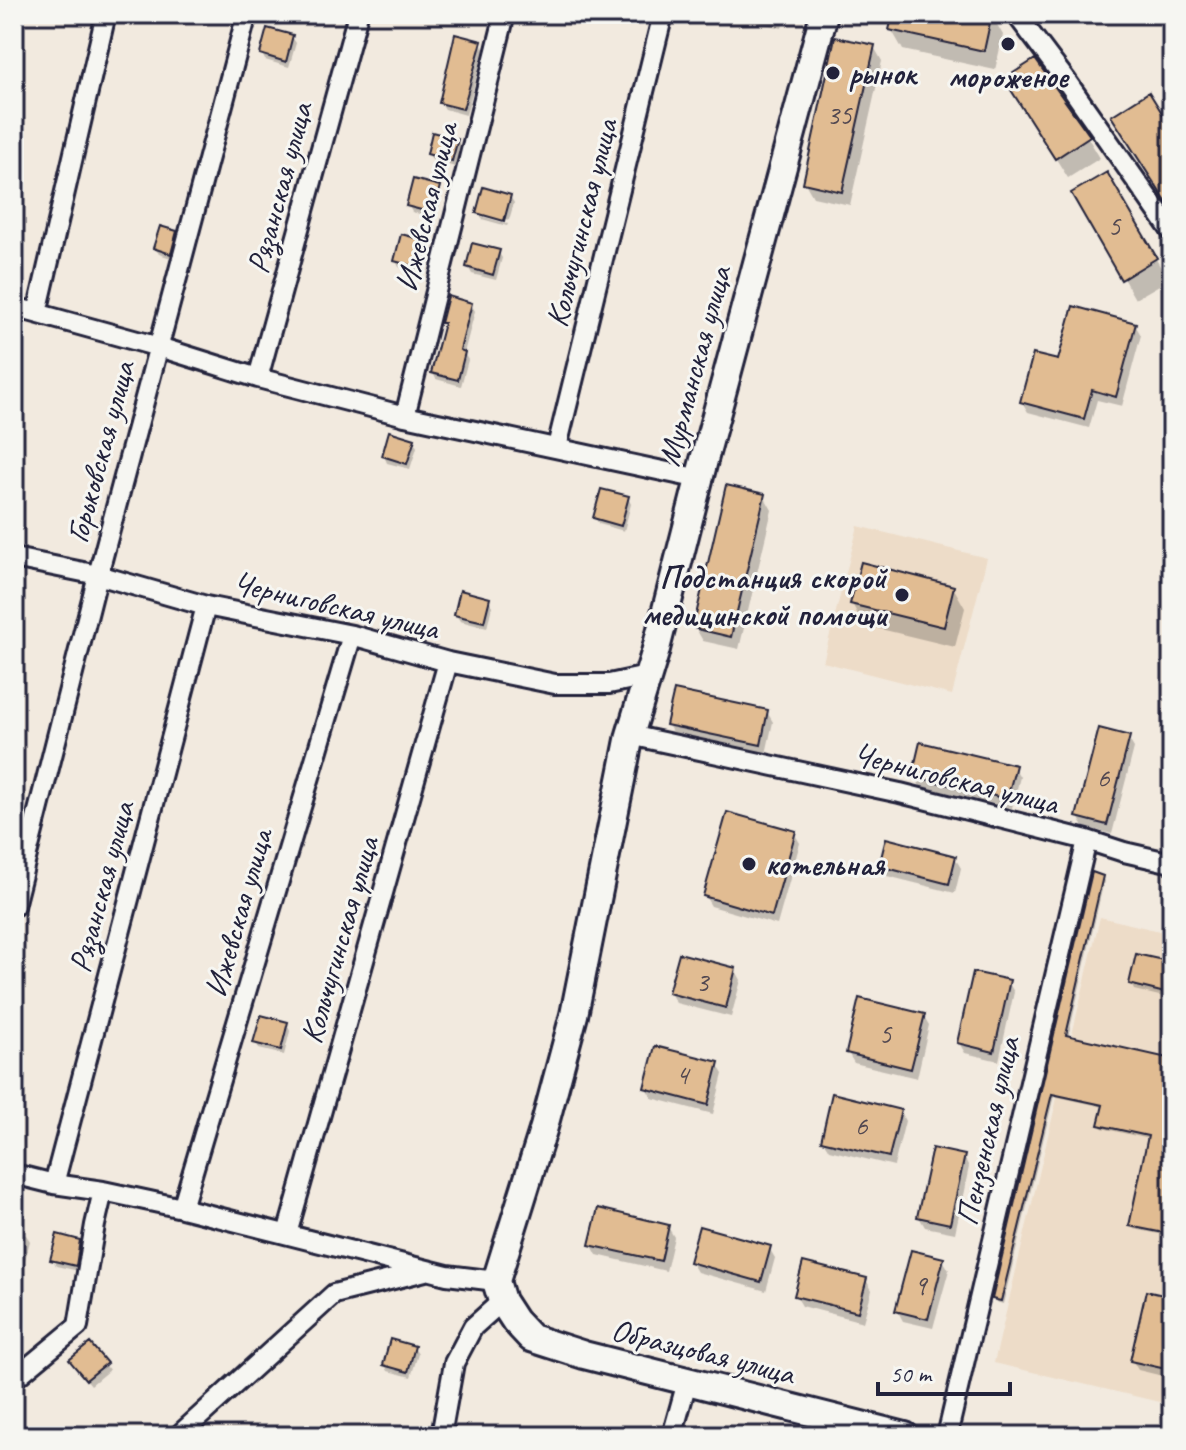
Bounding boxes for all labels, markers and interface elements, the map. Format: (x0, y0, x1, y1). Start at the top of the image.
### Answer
marker: мороженое (999, 35, 1017, 53)
place label: рынок (849, 53, 918, 94)
place label: мороженое (948, 56, 1070, 97)
marker: рынок (824, 64, 842, 82)
street label: Рязанская улица (237, 96, 322, 278)
house number: 35 (826, 97, 853, 132)
street label: Кольчугинская улица (536, 113, 628, 331)
street label: Ижевская улица (386, 116, 468, 296)
house number: 5 (1108, 208, 1122, 243)
street label: Мурманская улица (648, 260, 741, 470)
street label: Горьковская улица (57, 355, 145, 547)
place label: Подстанция скорой медицинской помощи (642, 557, 888, 635)
street label: Черниговская улица (229, 562, 445, 649)
marker: Подстанция скорой медицинской помощи (893, 586, 911, 604)
street label: Черниговская улица (849, 733, 1065, 824)
house number: 6 (1097, 760, 1111, 795)
street label: Рязанская улица (59, 795, 144, 977)
street label: Ижевская улица (195, 822, 283, 1002)
street label: Кольчугинская улица (290, 830, 389, 1048)
place label: котельная (765, 844, 886, 885)
marker: котельная (740, 855, 758, 873)
house number: 3 (696, 964, 711, 999)
house number: 5 (879, 1016, 893, 1051)
street label: Пензенская улица (946, 1031, 1029, 1229)
house number: 4 (676, 1057, 691, 1092)
house number: 6 (855, 1108, 869, 1143)
house number: 9 (914, 1268, 929, 1303)
street label: Образцовая улица (607, 1309, 800, 1394)
scale bar (878, 1346, 1010, 1396)
text: 50 m (890, 1359, 933, 1389)

